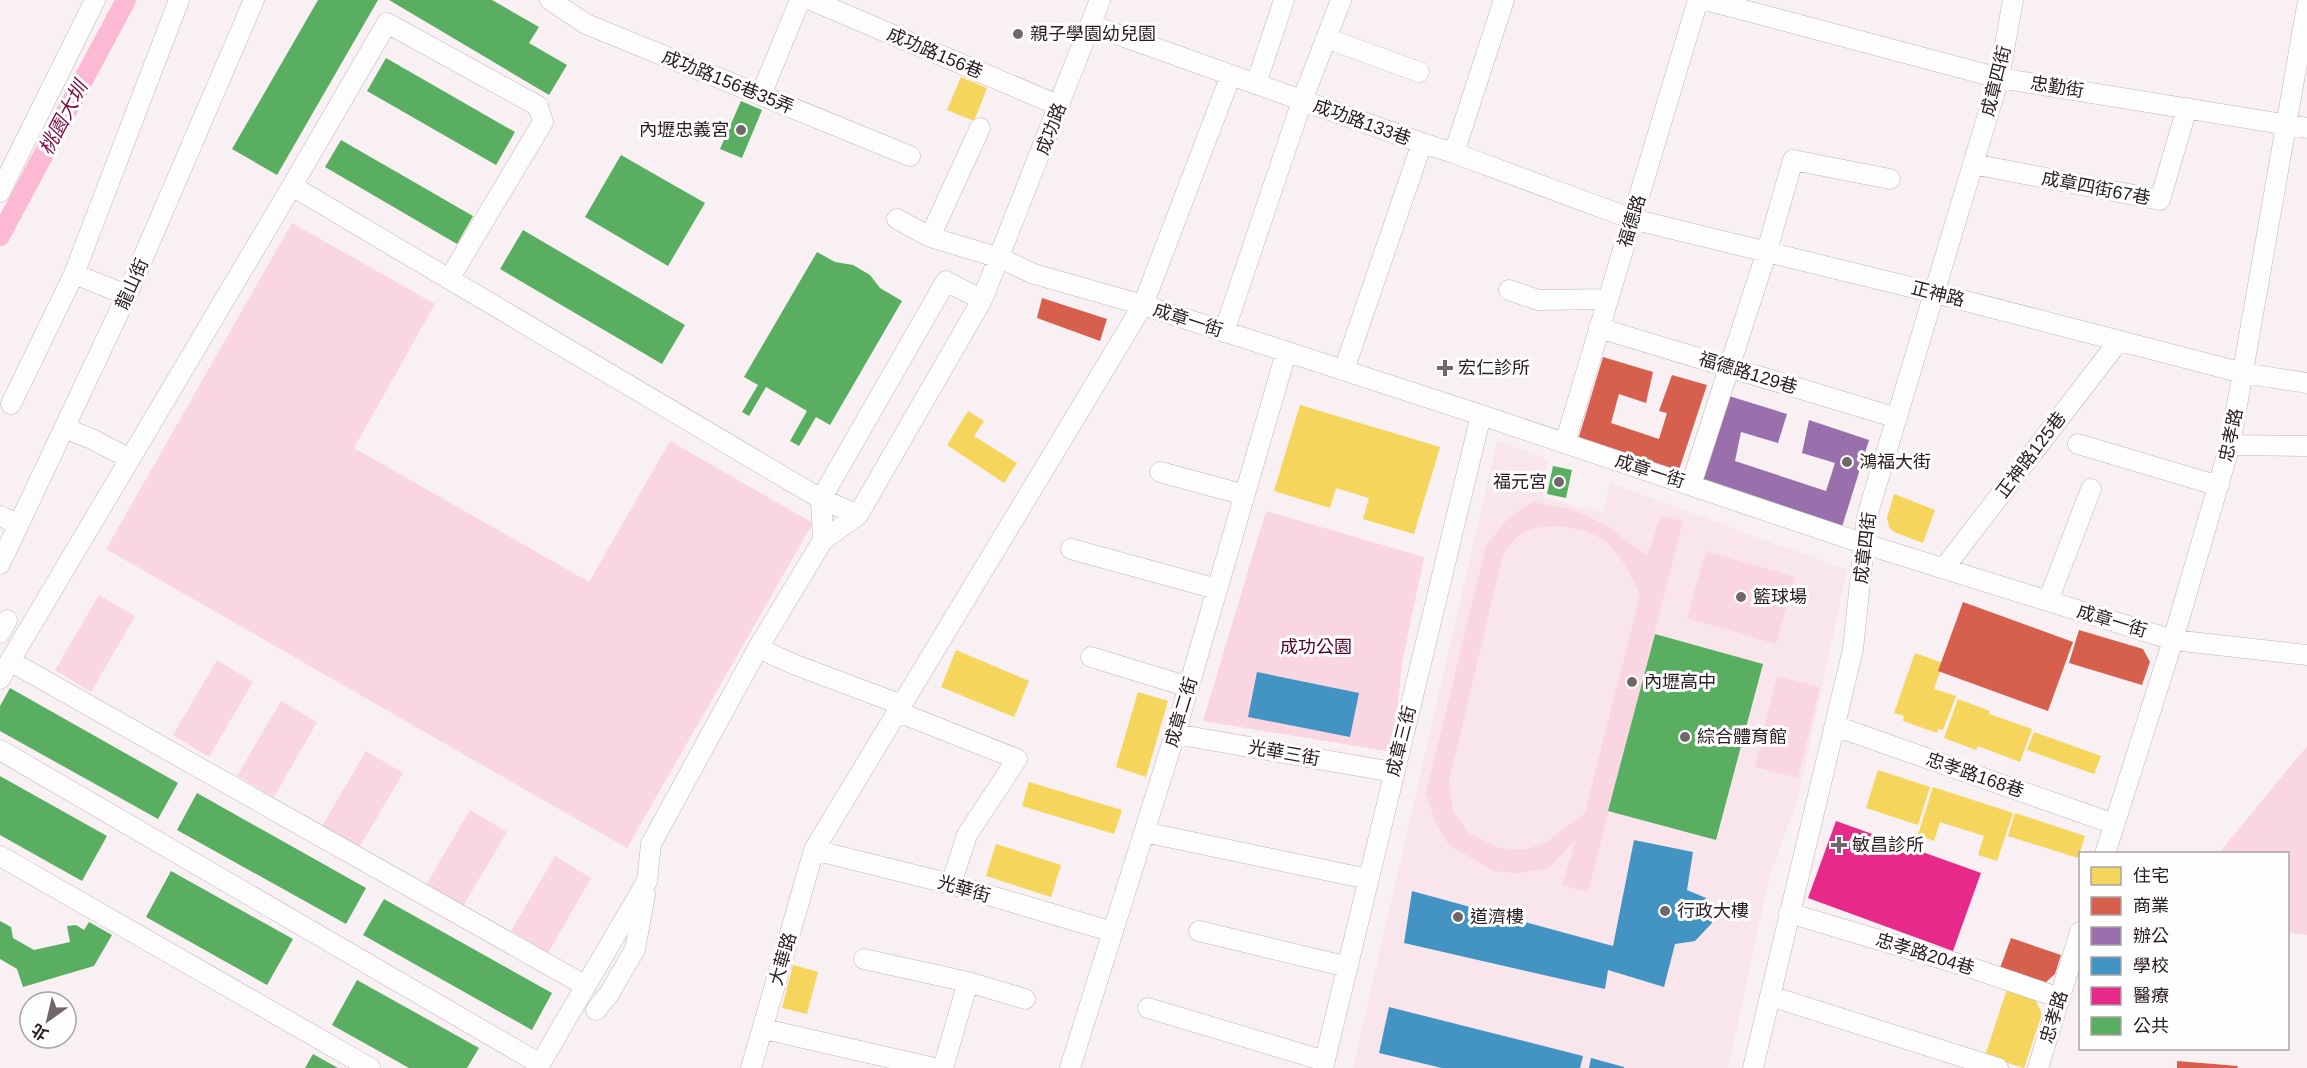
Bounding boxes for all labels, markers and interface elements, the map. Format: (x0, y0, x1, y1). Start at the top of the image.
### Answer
street label: 成功路156巷 (884, 24, 986, 82)
place label: 親子學園幼兒園 (1030, 24, 1156, 44)
marker: 親子學園幼兒園 (1011, 27, 1025, 41)
street label: 成章四街 (1978, 44, 2014, 118)
street label: 成功路156巷35弄 (659, 46, 797, 118)
street label: 忠勤街 (2029, 73, 2085, 101)
water label: 桃園大圳 (35, 75, 93, 158)
street label: 成功路133巷 (1311, 95, 1413, 149)
street label: 成功路 (1032, 100, 1070, 158)
place label: 內壢忠義宮 (639, 120, 729, 140)
marker: 內壢忠義宮 (734, 123, 748, 137)
street label: 成章四街67巷 (2040, 168, 2152, 208)
street label: 福德路 (1615, 192, 1649, 250)
street label: 龍山街 (112, 255, 152, 313)
street label: 正神路 (1909, 278, 1967, 310)
street label: 成章一街 (1151, 299, 1225, 341)
street label: 福德路129巷 (1696, 349, 1800, 397)
place label: 宏仁診所 (1458, 358, 1530, 378)
marker: 宏仁診所 (1436, 359, 1454, 377)
street label: 忠孝路 (2216, 407, 2246, 463)
street label: 正神路125巷 (1992, 408, 2070, 502)
street label: 成章一街 (1613, 450, 1687, 492)
place label: 鴻福大街 (1859, 452, 1931, 472)
marker: 鴻福大街 (1840, 455, 1854, 469)
place label: 福元宮 (1493, 472, 1547, 492)
marker: 福元宮 (1552, 475, 1566, 489)
street label: 成章四街 (1851, 511, 1879, 585)
place label: 籃球場 (1753, 587, 1807, 607)
marker: 籃球場 (1734, 590, 1748, 604)
street label: 成章一街 (2075, 601, 2149, 641)
park label: 成功公園 (1280, 637, 1352, 657)
place label: 內壢高中 (1644, 672, 1716, 692)
street label: 成章二街 (1161, 675, 1201, 749)
marker: 內壢高中 (1625, 675, 1639, 689)
street label: 成章三街 (1383, 704, 1419, 778)
place label: 綜合體育館 (1697, 727, 1787, 747)
marker: 綜合體育館 (1678, 730, 1692, 744)
street label: 光華三街 (1247, 737, 1321, 769)
street label: 忠孝路168巷 (1924, 749, 2026, 801)
place label: 敏昌診所 (1852, 835, 1924, 855)
marker: 敏昌診所 (1830, 836, 1848, 854)
legend (2079, 852, 2289, 1050)
text: 住宅 (2133, 866, 2169, 886)
street label: 光華街 (935, 872, 993, 906)
text: 商業 (2133, 896, 2169, 916)
place label: 行政大樓 (1677, 901, 1749, 921)
marker: 行政大樓 (1658, 904, 1672, 918)
place label: 道濟樓 (1470, 907, 1524, 927)
marker: 道濟樓 (1451, 910, 1465, 924)
text: 辦公 (2133, 926, 2169, 946)
street label: 大華路 (766, 930, 800, 988)
street label: 忠孝路204巷 (1873, 930, 1977, 978)
text: 學校 (2133, 956, 2169, 976)
text: 醫療 (2133, 986, 2169, 1006)
street label: 忠孝路 (2037, 988, 2071, 1046)
north arrow (18, 990, 78, 1050)
text: 公共 (2133, 1016, 2169, 1036)
text: 北 (28, 1020, 51, 1044)

